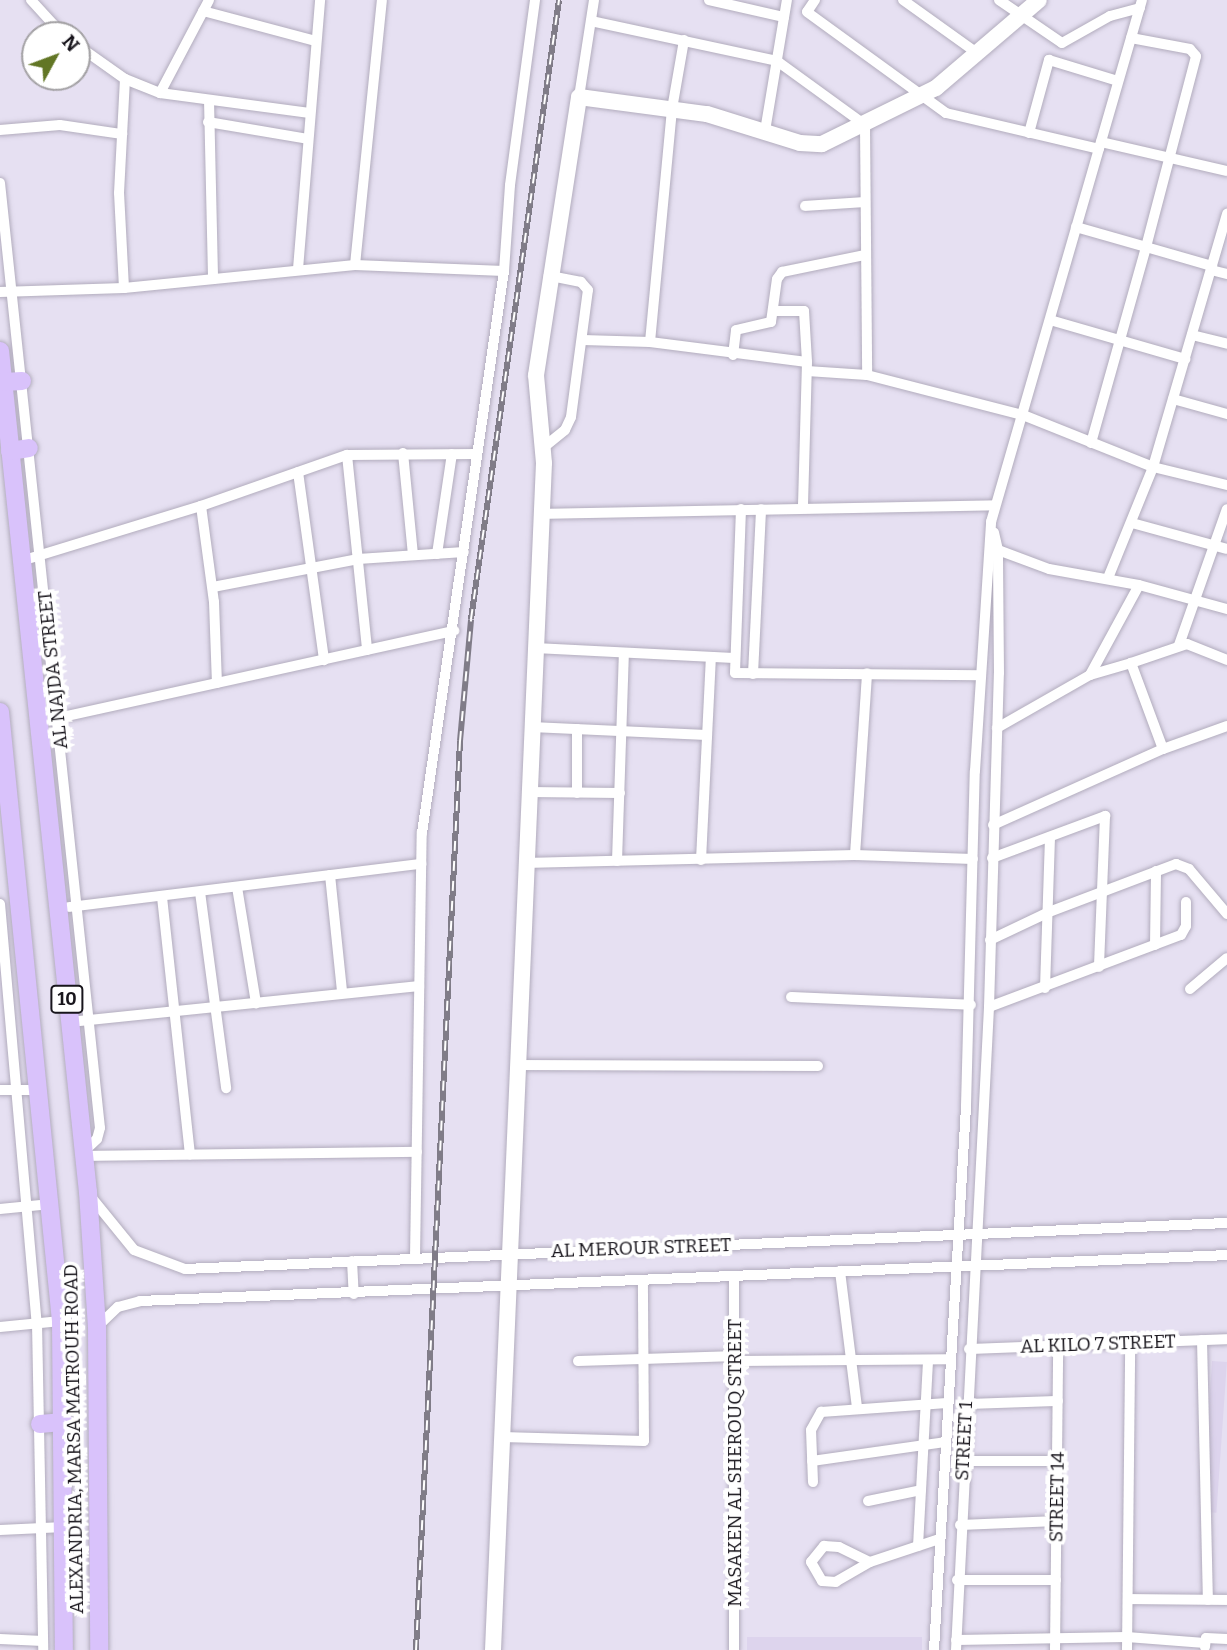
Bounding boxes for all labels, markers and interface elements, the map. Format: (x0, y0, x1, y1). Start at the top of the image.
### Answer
north arrow (21, 21, 91, 91)
text: N (57, 30, 84, 56)
street label: AL NAJDA STREET (33, 590, 73, 750)
road number: 10 (50, 984, 84, 1014)
street label: AL MEROUR STREET (550, 1233, 732, 1263)
street label: ALEXANDRIA, MARSA MATROUH ROAD (60, 1264, 88, 1614)
street label: MASAKEN AL SHEROUQ STREET (724, 1319, 746, 1607)
street label: AL KILO 7 STREET (1020, 1330, 1176, 1358)
street label: STREET 1 (951, 1401, 977, 1481)
street label: STREET 14 (1045, 1452, 1069, 1542)

